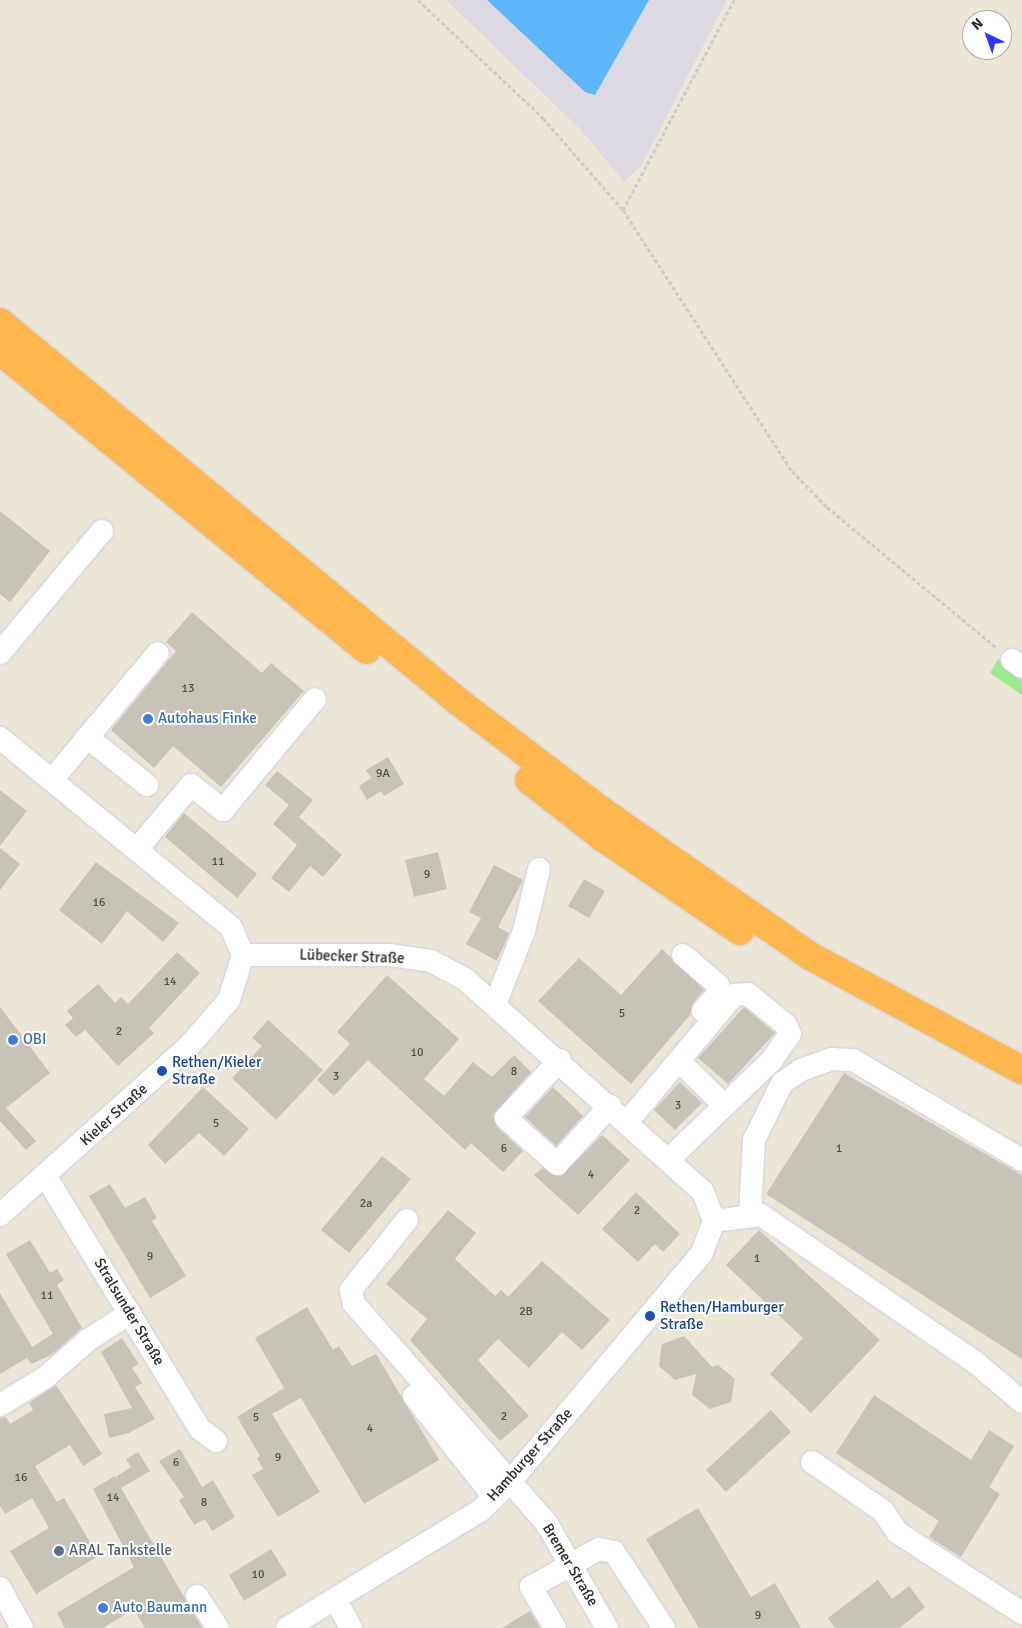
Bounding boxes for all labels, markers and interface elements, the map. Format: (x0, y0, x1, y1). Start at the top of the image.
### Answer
north arrow (962, 10, 1012, 60)
text: N (968, 15, 987, 34)
house number: 13 (182, 682, 194, 696)
place label: Autohaus Finke (158, 710, 257, 728)
marker: Autohaus Finke (142, 713, 154, 725)
house number: 9A (376, 767, 390, 781)
house number: 11 (212, 855, 224, 869)
house number: 9 (424, 868, 430, 882)
house number: 16 (93, 896, 105, 910)
street label: Lübecker Straße (299, 946, 405, 968)
house number: 14 (164, 975, 176, 989)
house number: 5 (619, 1007, 625, 1021)
house number: 2 (116, 1025, 122, 1039)
place label: OBI (23, 1031, 46, 1049)
marker: OBI (7, 1034, 19, 1046)
house number: 10 (411, 1046, 423, 1060)
place label: Rethen/Kieler Straße (172, 1053, 262, 1088)
marker: Rethen/Kieler Straße (156, 1065, 168, 1077)
house number: 8 (511, 1065, 517, 1079)
house number: 3 (333, 1070, 339, 1084)
street label: Kieler Straße (77, 1080, 151, 1150)
house number: 3 (675, 1099, 681, 1113)
house number: 5 (213, 1117, 219, 1131)
house number: 6 (501, 1142, 507, 1156)
house number: 1 (836, 1142, 842, 1156)
house number: 4 (588, 1168, 594, 1182)
house number: 2a (360, 1197, 372, 1211)
house number: 2 (634, 1204, 640, 1218)
house number: 9 (147, 1250, 153, 1264)
house number: 1 (754, 1252, 760, 1266)
street label: Stralsunder Straße (90, 1255, 168, 1369)
house number: 11 (41, 1289, 53, 1303)
place label: Rethen/Hamburger Straße (660, 1298, 784, 1333)
house number: 2B (519, 1305, 533, 1319)
marker: Rethen/Hamburger Straße (644, 1310, 656, 1322)
street label: Hamburger Straße (484, 1405, 576, 1505)
house number: 2 (501, 1410, 507, 1424)
house number: 5 (253, 1411, 259, 1425)
house number: 4 (367, 1422, 373, 1436)
house number: 9 (275, 1451, 281, 1465)
house number: 6 (173, 1456, 179, 1470)
house number: 16 (15, 1471, 27, 1485)
house number: 14 (107, 1491, 119, 1505)
house number: 8 (201, 1496, 207, 1510)
street label: Bremer Straße (538, 1520, 602, 1610)
place label: ARAL Tankstelle (69, 1542, 172, 1560)
marker: ARAL Tankstelle (53, 1545, 65, 1557)
house number: 10 (252, 1568, 264, 1582)
place label: Auto Baumann (113, 1599, 207, 1617)
marker: Auto Baumann (97, 1602, 109, 1614)
house number: 9 (755, 1609, 761, 1623)

